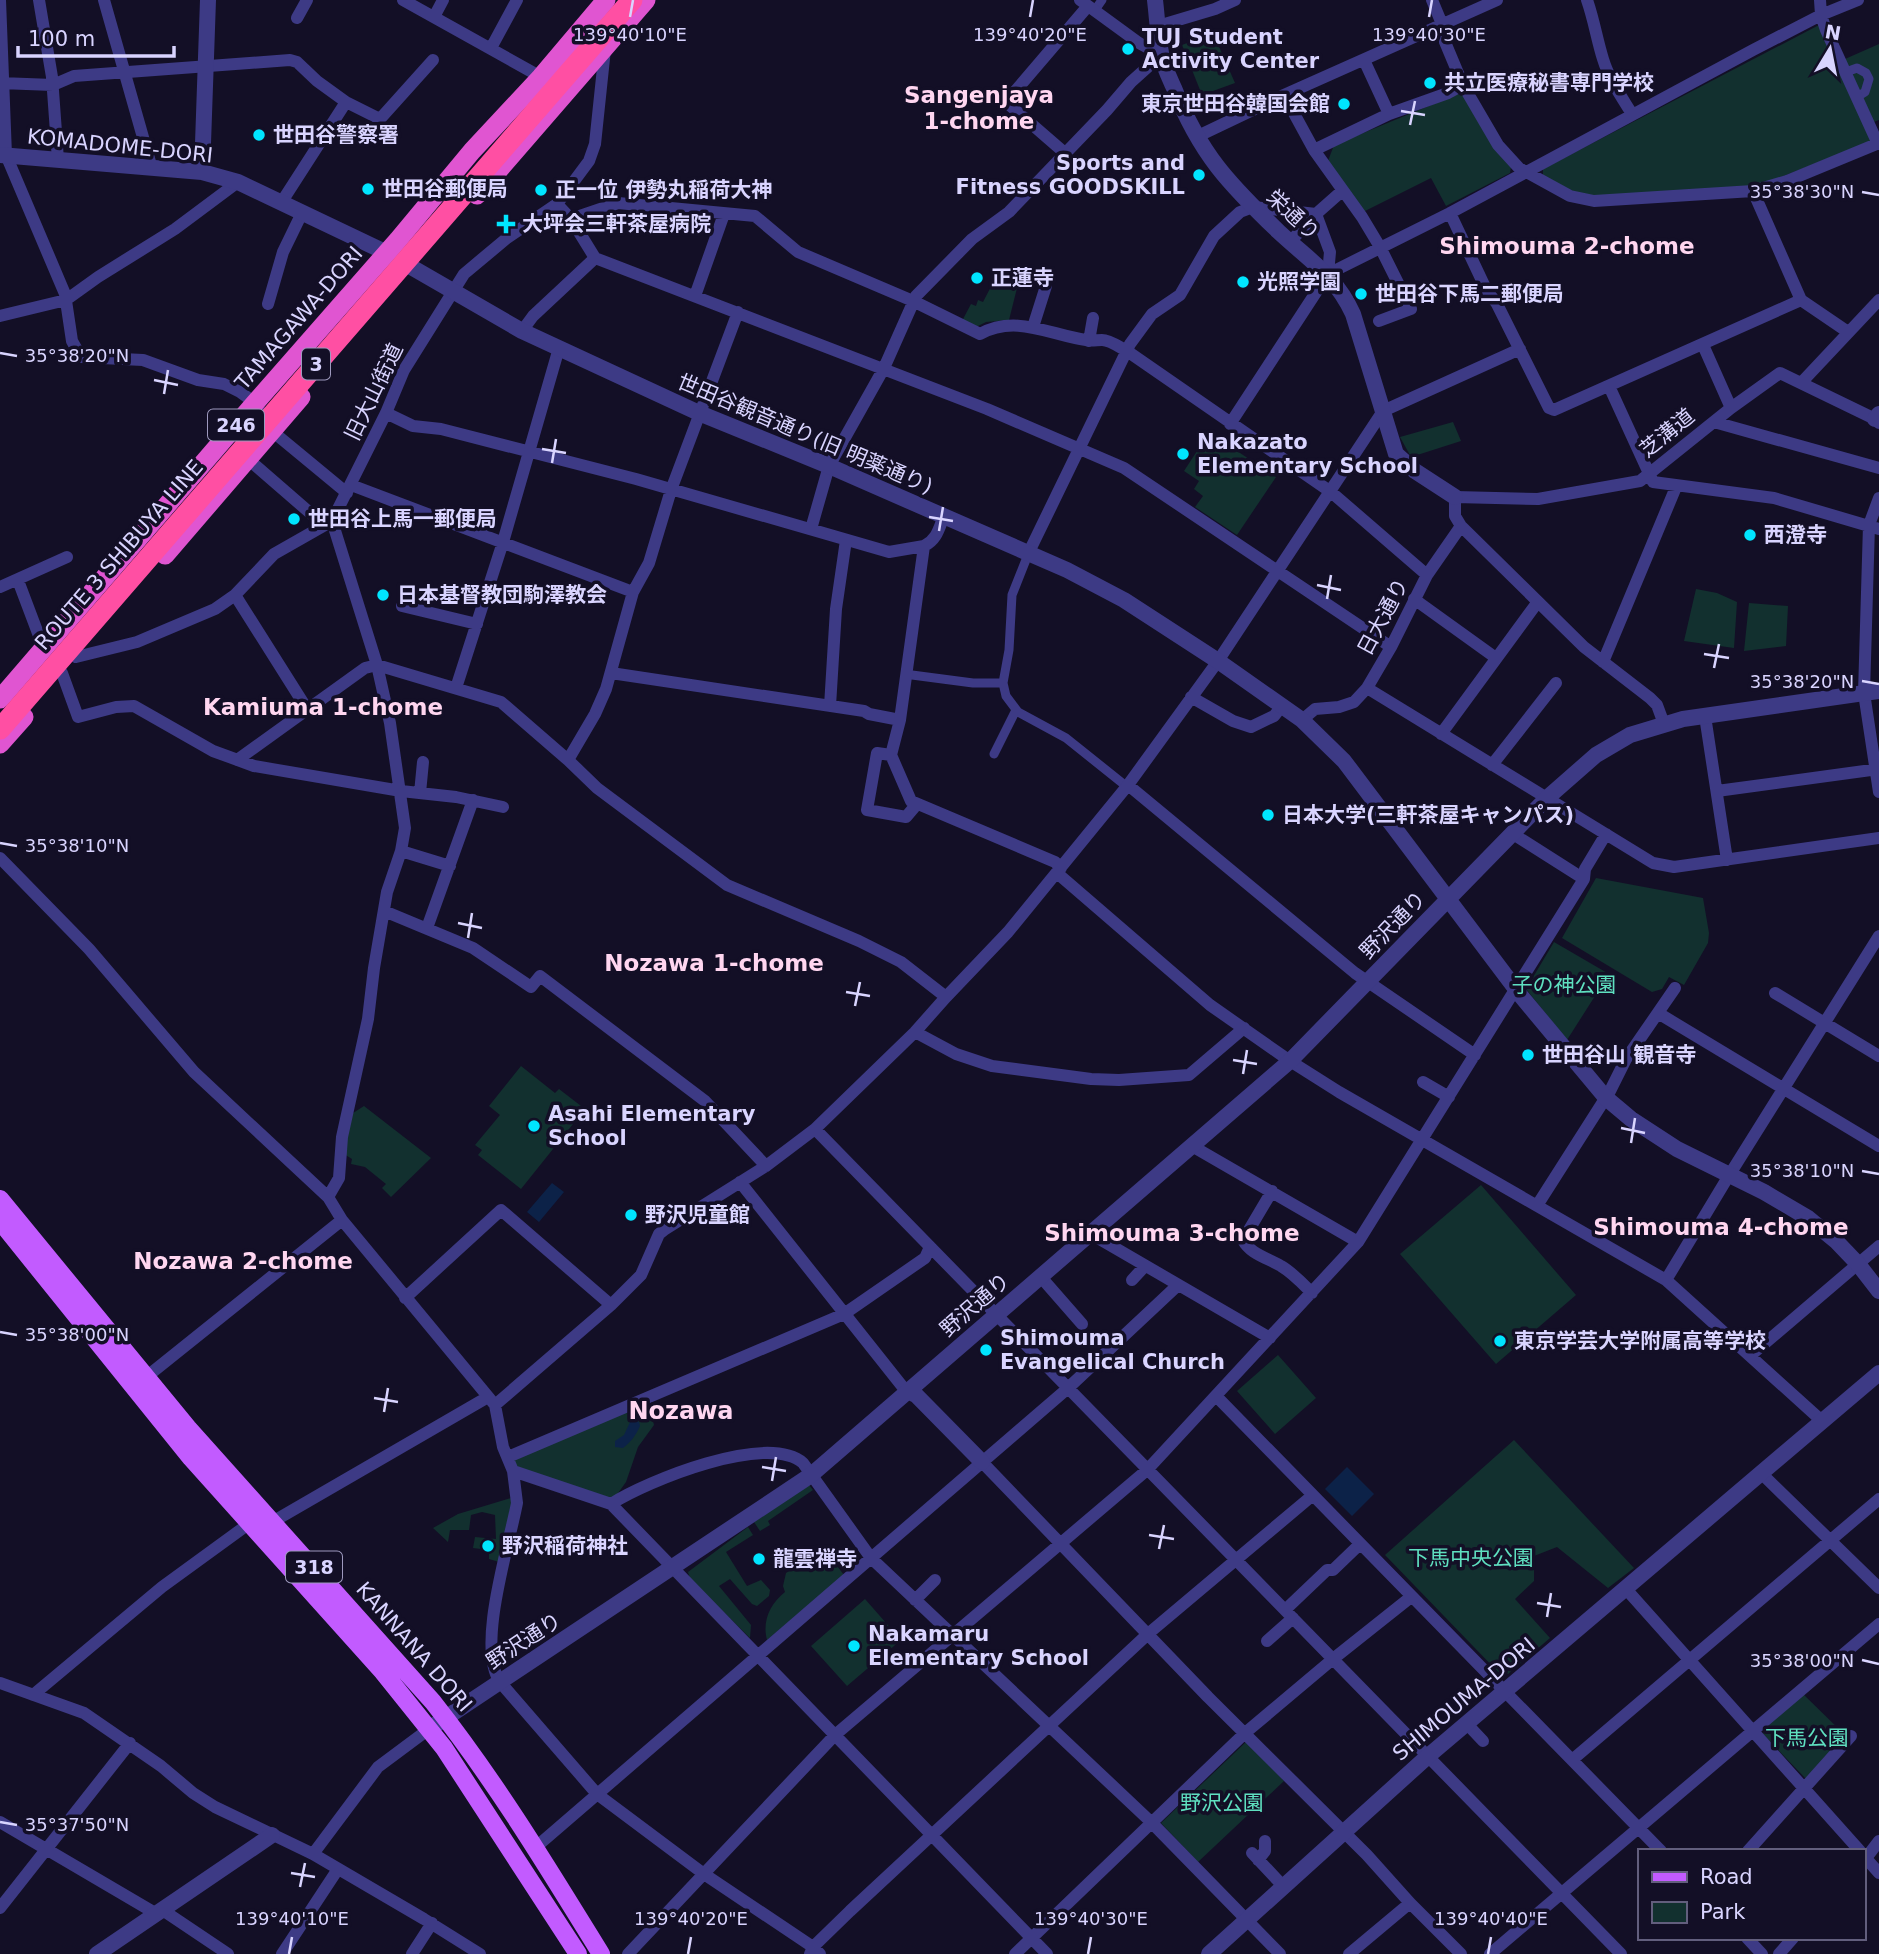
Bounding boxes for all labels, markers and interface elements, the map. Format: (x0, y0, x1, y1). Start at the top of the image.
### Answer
scale bar (18, 14, 173, 58)
north arrow (1795, 14, 1865, 84)
text: N (1823, 20, 1843, 44)
text: 139°40'10"E (573, 24, 687, 45)
text: 139°40'20"E (973, 24, 1087, 45)
text: 139°40'30"E (1372, 24, 1486, 45)
place label: TUJ Student Activity Center (1142, 25, 1320, 73)
text: 100 m (28, 27, 95, 51)
marker: TUJ Student Activity Center (1120, 41, 1136, 57)
place label: 共立医療秘書専門学校 (1444, 71, 1654, 95)
marker: 共立医療秘書専門学校 (1422, 75, 1438, 91)
district label: Sangenjaya 1-chome (904, 82, 1054, 134)
place label: 東京世田谷韓国会館 (1141, 92, 1330, 116)
marker: 東京世田谷韓国会館 (1336, 96, 1352, 112)
place label: 世田谷警察署 (273, 123, 399, 147)
street label: KOMADOME-DORI (26, 124, 214, 168)
marker: 世田谷警察署 (251, 127, 267, 143)
place label: Sports and Fitness GOODSKILL (956, 151, 1185, 199)
marker: Sports and Fitness GOODSKILL (1191, 167, 1207, 183)
place label: 世田谷郵便局 (382, 177, 508, 201)
place label: 正一位 伊勢丸稲荷大神 (555, 178, 772, 202)
marker: 世田谷郵便局 (360, 181, 376, 197)
text: 35°38'30"N (1750, 181, 1854, 202)
marker: 正一位 伊勢丸稲荷大神 (533, 182, 549, 198)
street label: 栄通り (1262, 185, 1324, 245)
place label: 大坪会三軒茶屋病院 (522, 212, 711, 236)
marker: 大坪会三軒茶屋病院 (496, 214, 516, 234)
district label: Shimouma 2-chome (1439, 233, 1695, 259)
street label: TAMAGAWA-DORI (230, 242, 368, 395)
place label: 正蓮寺 (991, 266, 1054, 290)
marker: 正蓮寺 (969, 270, 985, 286)
place label: 光照学園 (1257, 270, 1341, 294)
marker: 光照学園 (1235, 274, 1251, 290)
place label: 世田谷下馬二郵便局 (1375, 282, 1564, 306)
marker: 世田谷下馬二郵便局 (1353, 286, 1369, 302)
street label: 旧大山街道 (340, 340, 408, 444)
text: 35°38'20"N (25, 345, 129, 366)
road number: 3 (302, 348, 330, 380)
street label: 世田谷観音通り(旧 明薬通り) (674, 369, 936, 499)
street label: 芝溝道 (1635, 404, 1699, 462)
road number: 246 (208, 410, 264, 440)
place label: Nakazato Elementary School (1197, 430, 1418, 478)
marker: Nakazato Elementary School (1175, 446, 1191, 462)
street label: ROUTE 3 SHIBUYA LINE (30, 455, 208, 655)
place label: 世田谷上馬一郵便局 (308, 507, 497, 531)
marker: 世田谷上馬一郵便局 (286, 511, 302, 527)
place label: 西澄寺 (1764, 523, 1827, 547)
marker: 西澄寺 (1742, 527, 1758, 543)
street label: 日大通り (1353, 574, 1413, 660)
place label: 日本基督教団駒澤教会 (397, 583, 607, 607)
marker: 日本基督教団駒澤教会 (375, 587, 391, 603)
text: 35°38'20"N (1750, 671, 1854, 692)
district label: Kamiuma 1-chome (203, 694, 443, 720)
place label: 日本大学(三軒茶屋キャンパス) (1282, 803, 1574, 827)
marker: 日本大学(三軒茶屋キャンパス) (1260, 807, 1276, 823)
text: 35°38'10"N (25, 835, 129, 856)
street label: 野沢通り (1355, 886, 1431, 964)
district label: Nozawa 1-chome (604, 950, 824, 976)
park label: 子の神公園 (1512, 973, 1617, 997)
place label: 世田谷山 観音寺 (1542, 1043, 1696, 1067)
marker: 世田谷山 観音寺 (1520, 1047, 1536, 1063)
place label: Asahi Elementary School (548, 1102, 756, 1150)
marker: Asahi Elementary School (526, 1118, 542, 1134)
text: 35°38'10"N (1750, 1160, 1854, 1181)
place label: 野沢児童館 (645, 1203, 750, 1227)
marker: 野沢児童館 (623, 1207, 639, 1223)
district label: Shimouma 4-chome (1593, 1214, 1849, 1240)
district label: Shimouma 3-chome (1044, 1220, 1300, 1246)
district label: Nozawa 2-chome (133, 1248, 353, 1274)
street label: 野沢通り (935, 1268, 1015, 1342)
text: 35°38'00"N (25, 1324, 129, 1345)
place label: Shimouma Evangelical Church (1000, 1326, 1225, 1374)
place label: 東京学芸大学附属高等学校 (1514, 1329, 1766, 1353)
marker: 東京学芸大学附属高等学校 (1492, 1333, 1508, 1349)
marker: Shimouma Evangelical Church (978, 1342, 994, 1358)
district label: Nozawa (628, 1397, 734, 1425)
place label: 野沢稲荷神社 (502, 1534, 628, 1558)
marker: 野沢稲荷神社 (480, 1538, 496, 1554)
park label: 下馬中央公園 (1408, 1546, 1534, 1570)
place label: 龍雲禅寺 (773, 1547, 857, 1571)
marker: 龍雲禅寺 (751, 1551, 767, 1567)
road number: 318 (286, 1552, 342, 1582)
street label: KANNANA DORI (351, 1577, 477, 1717)
street label: 野沢通り (482, 1608, 566, 1674)
place label: Nakamaru Elementary School (868, 1622, 1089, 1670)
street label: SHIMOUMA-DORI (1388, 1632, 1540, 1766)
marker: Nakamaru Elementary School (846, 1638, 862, 1654)
text: 35°38'00"N (1750, 1650, 1854, 1671)
park label: 下馬公園 (1765, 1726, 1849, 1750)
park label: 野沢公園 (1180, 1791, 1264, 1815)
text: 35°37'50"N (25, 1814, 129, 1835)
legend (1638, 1849, 1865, 1940)
text: Road (1700, 1865, 1753, 1889)
text: Park (1700, 1900, 1746, 1924)
text: 139°40'10"E (235, 1908, 349, 1929)
text: 139°40'20"E (634, 1908, 748, 1929)
text: 139°40'30"E (1034, 1908, 1148, 1929)
text: 139°40'40"E (1434, 1908, 1548, 1929)

